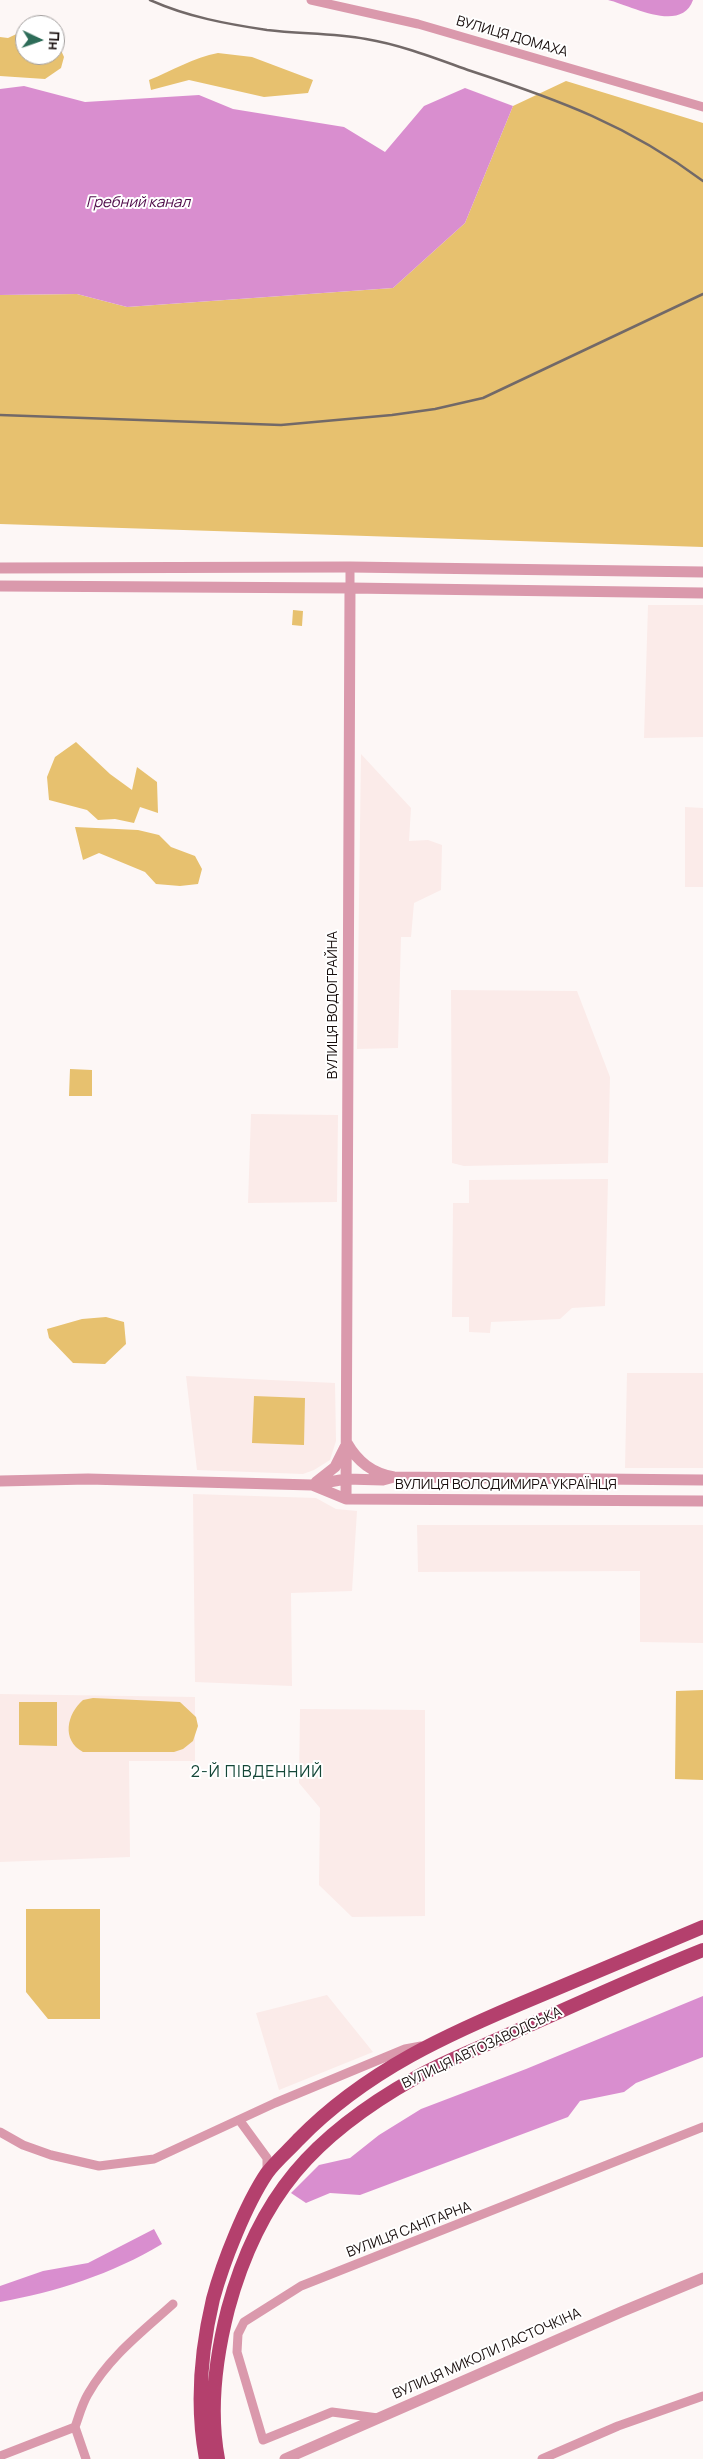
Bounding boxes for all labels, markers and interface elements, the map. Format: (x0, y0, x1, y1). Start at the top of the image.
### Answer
street label: ВУЛИЦЯ ДОМАХА (454, 13, 570, 61)
north arrow (15, 15, 65, 65)
text: Пн (45, 31, 64, 51)
water label: Гребний канал (86, 194, 190, 212)
street label: ВУЛИЦЯ ВОДОГРАЙНА (325, 931, 341, 1079)
street label: ВУЛИЦЯ ВОЛОДИМИРА УКРАЇНЦЯ (395, 1477, 617, 1493)
district label: 2-Й ПІВДЕННИЙ (189, 1763, 325, 1783)
street label: ВУЛИЦЯ АВТОЗАВОДСЬКА (399, 2004, 565, 2092)
street label: ВУЛИЦЯ САНІТАРНА (344, 2198, 474, 2262)
street label: ВУЛИЦЯ МИКОЛИ ЛАСТОЧКІНА (390, 2305, 584, 2403)

